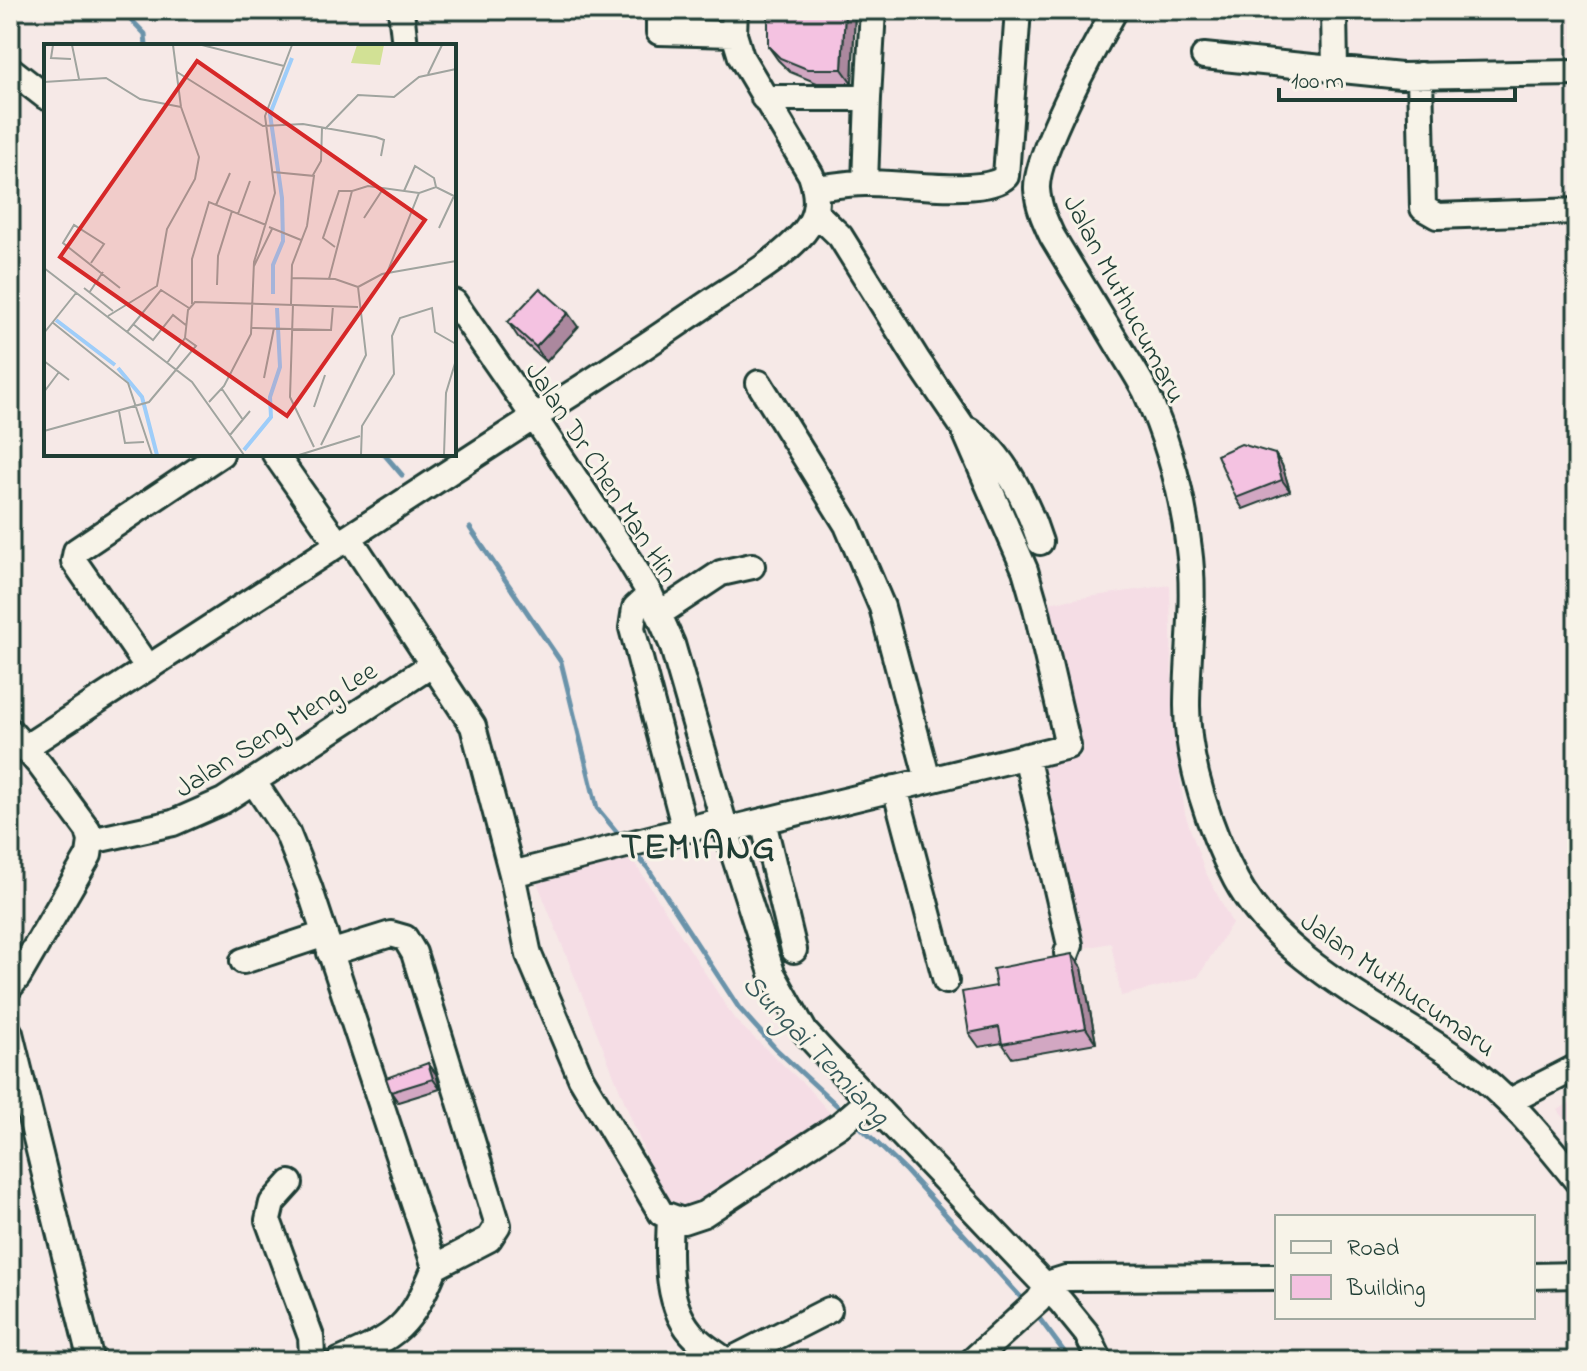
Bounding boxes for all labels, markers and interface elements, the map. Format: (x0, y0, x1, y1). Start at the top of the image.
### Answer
inset map (44, 44, 456, 456)
scale bar (1279, 52, 1515, 102)
text: 100 m (1291, 65, 1344, 100)
street label: Jalan Muthucumaru (1051, 188, 1195, 411)
street label: Jalan Dr Chen Man Hin (513, 355, 687, 591)
street label: Jalan Seng Meng Lee (168, 652, 386, 810)
district label: TEMIANG (621, 823, 777, 876)
street label: Jalan Muthucumaru (1291, 903, 1503, 1069)
water label: Sungai Temiang (730, 965, 900, 1138)
legend (1275, 1215, 1535, 1319)
text: Road (1347, 1232, 1400, 1267)
text: Building (1346, 1272, 1426, 1307)

